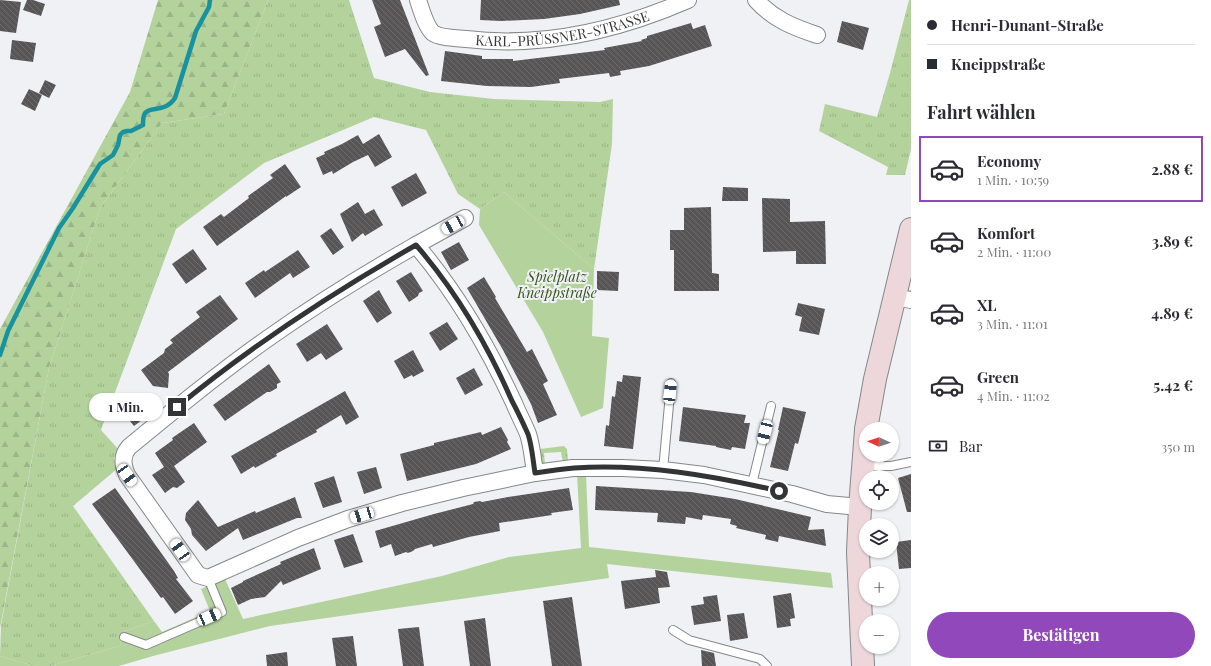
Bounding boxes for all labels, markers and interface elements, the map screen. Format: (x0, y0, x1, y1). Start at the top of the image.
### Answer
street label: KARL-PRÜSSNER-STRASSE (475, 6, 652, 50)
text: Henri-Dunant-Straße (951, 15, 1104, 35)
text: Kneippstraße (951, 54, 1046, 74)
text: Fahrt wählen (927, 100, 1036, 124)
icon: car (929, 151, 965, 187)
text: Economy (977, 151, 1041, 171)
text: 2.88 € (1151, 159, 1193, 179)
text: 1 Min. · 10:59 (977, 171, 1049, 188)
car (440, 214, 466, 236)
icon: car (929, 223, 965, 259)
text: Komfort (977, 223, 1035, 243)
text: 3.89 € (1152, 231, 1193, 251)
text: 2 Min. · 11:00 (977, 243, 1051, 260)
park label: Spielplatz Kneippstraße (516, 267, 597, 302)
icon: car (929, 295, 965, 331)
text: XL (977, 295, 997, 315)
text: 4.89 € (1151, 303, 1193, 323)
text: 3 Min. · 11:01 (977, 315, 1048, 332)
icon: car (929, 367, 965, 403)
text: Green (977, 367, 1019, 387)
text: 5.42 € (1153, 375, 1193, 395)
car (663, 379, 677, 405)
text: 4 Min. · 11:02 (977, 387, 1050, 404)
callout: 1 Min. (89, 393, 163, 421)
text: 1 Min. (108, 398, 144, 415)
route end (168, 398, 186, 416)
car (756, 419, 774, 445)
north arrow (859, 422, 899, 462)
map controls (859, 422, 899, 654)
icon: cash (927, 435, 949, 457)
text: Bar (959, 436, 983, 456)
text: 350 m (1161, 438, 1195, 455)
car (115, 462, 139, 488)
button: locate (859, 470, 899, 510)
route start (770, 482, 788, 500)
car (349, 506, 375, 524)
button: layers (859, 518, 899, 558)
car (168, 537, 192, 563)
button: + (859, 566, 899, 606)
car (196, 607, 222, 627)
button: Bestätigen (927, 612, 1195, 658)
button: − (859, 614, 899, 654)

